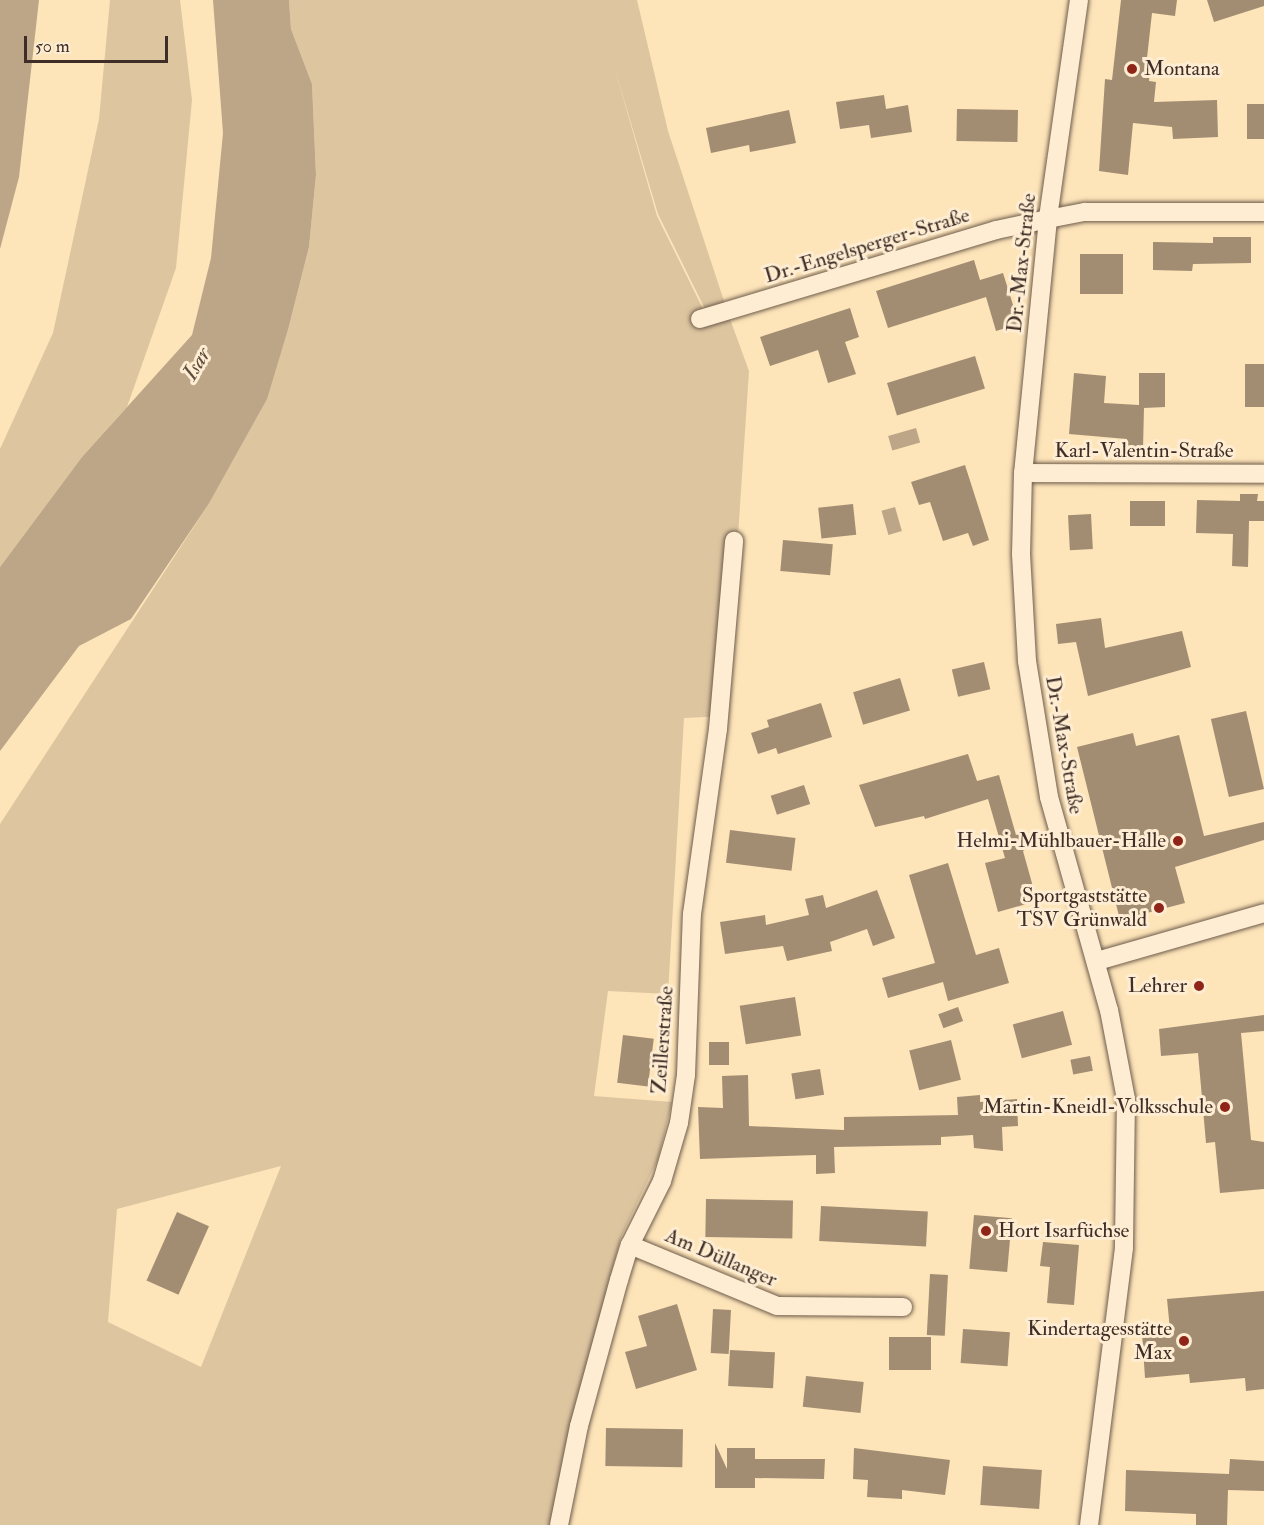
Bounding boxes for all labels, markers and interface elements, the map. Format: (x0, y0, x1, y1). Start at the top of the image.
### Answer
scale bar (27, 24, 171, 62)
text: 50 m (35, 35, 70, 58)
place label: Montana (1144, 56, 1220, 82)
marker: Montana (1125, 62, 1139, 76)
street label: Dr.-Max-Straße (1002, 192, 1042, 334)
street label: Dr.-Engelsperger-Straße (761, 203, 973, 289)
water label: Isar (177, 343, 217, 385)
street label: Karl-Valentin-Straße (1055, 438, 1233, 464)
street label: Dr.-Max-Straße (1039, 674, 1089, 816)
place label: Helmi-Mühlbauer-Halle (956, 828, 1166, 854)
marker: Helmi-Mühlbauer-Halle (1171, 834, 1185, 848)
place label: Sportgaststätte TSV Grünwald (1016, 883, 1147, 933)
marker: Sportgaststätte TSV Grünwald (1152, 901, 1166, 915)
place label: Lehrer (1128, 973, 1187, 999)
marker: Lehrer (1192, 979, 1206, 993)
street label: Zeillerstraße (647, 985, 679, 1095)
place label: Martin-Kneidl-Volksschule (983, 1094, 1213, 1120)
marker: Martin-Kneidl-Volksschule (1218, 1100, 1232, 1114)
place label: Hort Isarfüchse (998, 1218, 1129, 1244)
street label: Am Düllanger (661, 1223, 781, 1293)
marker: Hort Isarfüchse (979, 1224, 993, 1238)
place label: Kindertagesstätte Max (1027, 1316, 1172, 1366)
marker: Kindertagesstätte Max (1177, 1334, 1191, 1348)

